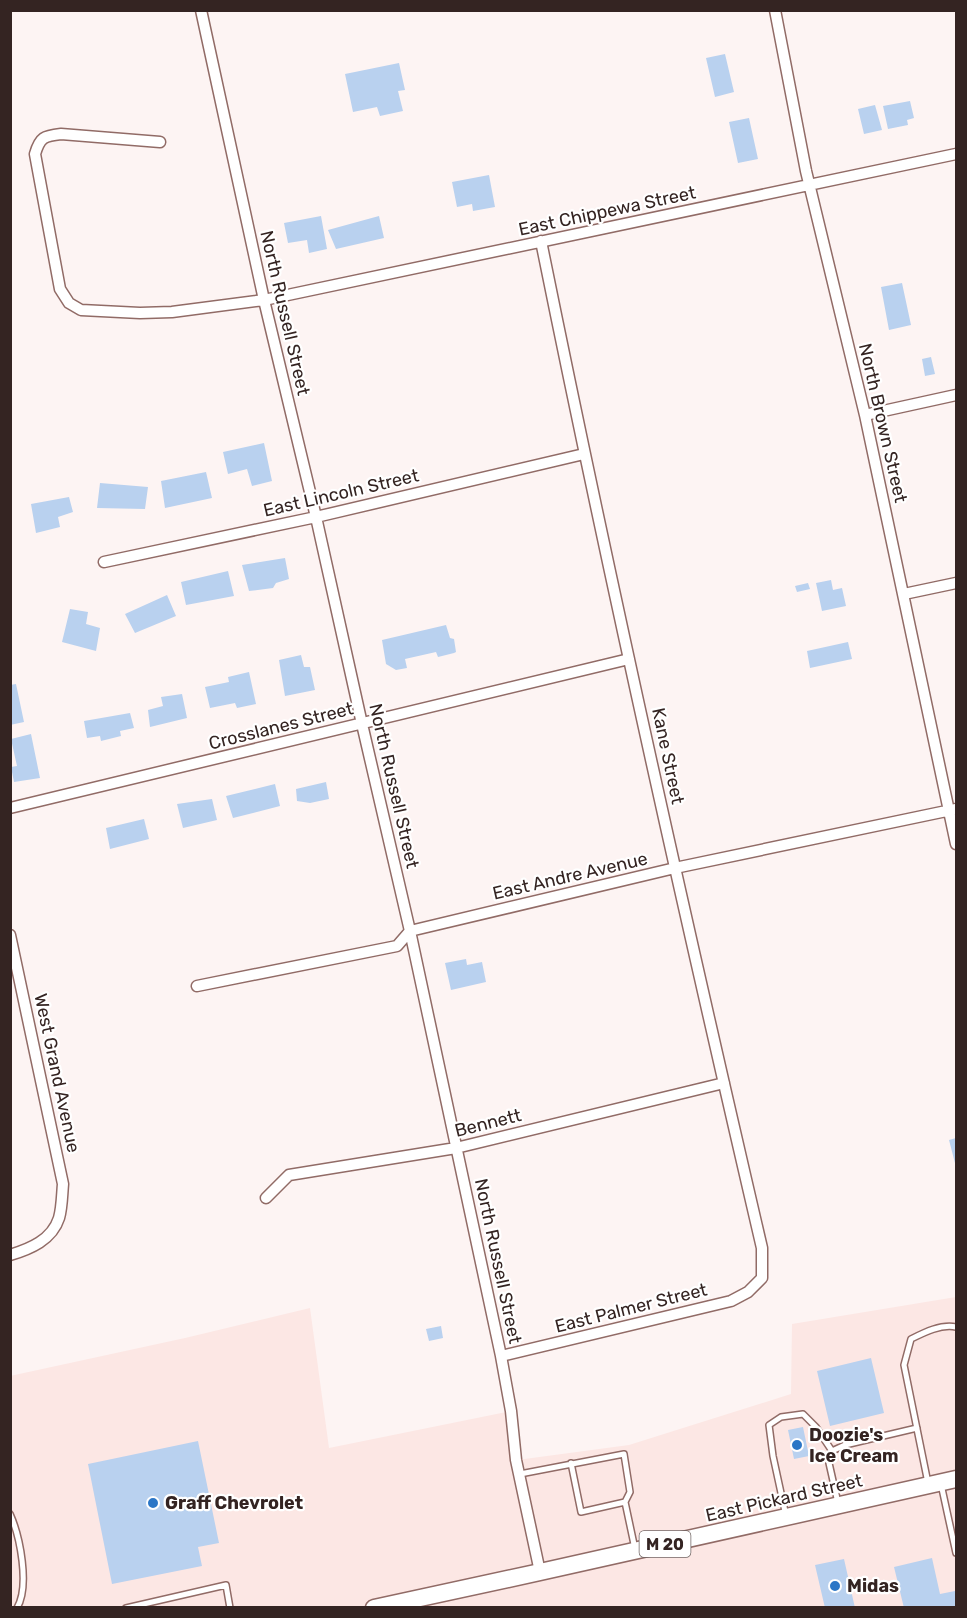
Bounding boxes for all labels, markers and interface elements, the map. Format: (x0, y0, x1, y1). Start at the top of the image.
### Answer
street label: East Chippewa Street (516, 181, 698, 241)
street label: North Russell Street (255, 229, 315, 397)
street label: North Brown Street (854, 341, 912, 505)
street label: East Lincoln Street (261, 464, 421, 522)
street label: Crosslanes Street (206, 697, 356, 755)
street label: North Russell Street (364, 702, 424, 870)
street label: Kane Street (647, 706, 689, 806)
street label: East Andre Avenue (490, 847, 650, 905)
street label: West Grand Avenue (29, 991, 85, 1155)
street label: Bennett (452, 1104, 524, 1142)
street label: North Russell Street (470, 1176, 526, 1346)
street label: East Palmer Street (553, 1278, 709, 1338)
place label: Doozie's Ice Cream (809, 1424, 899, 1467)
marker: Doozie's Ice Cream (790, 1438, 804, 1452)
street label: East Pickard Street (703, 1469, 865, 1527)
place label: Graff Chevrolet (165, 1492, 303, 1514)
marker: Graff Chevrolet (146, 1496, 160, 1510)
road number: M 20 (640, 1531, 690, 1557)
place label: Midas (847, 1575, 899, 1597)
marker: Midas (828, 1579, 842, 1593)

